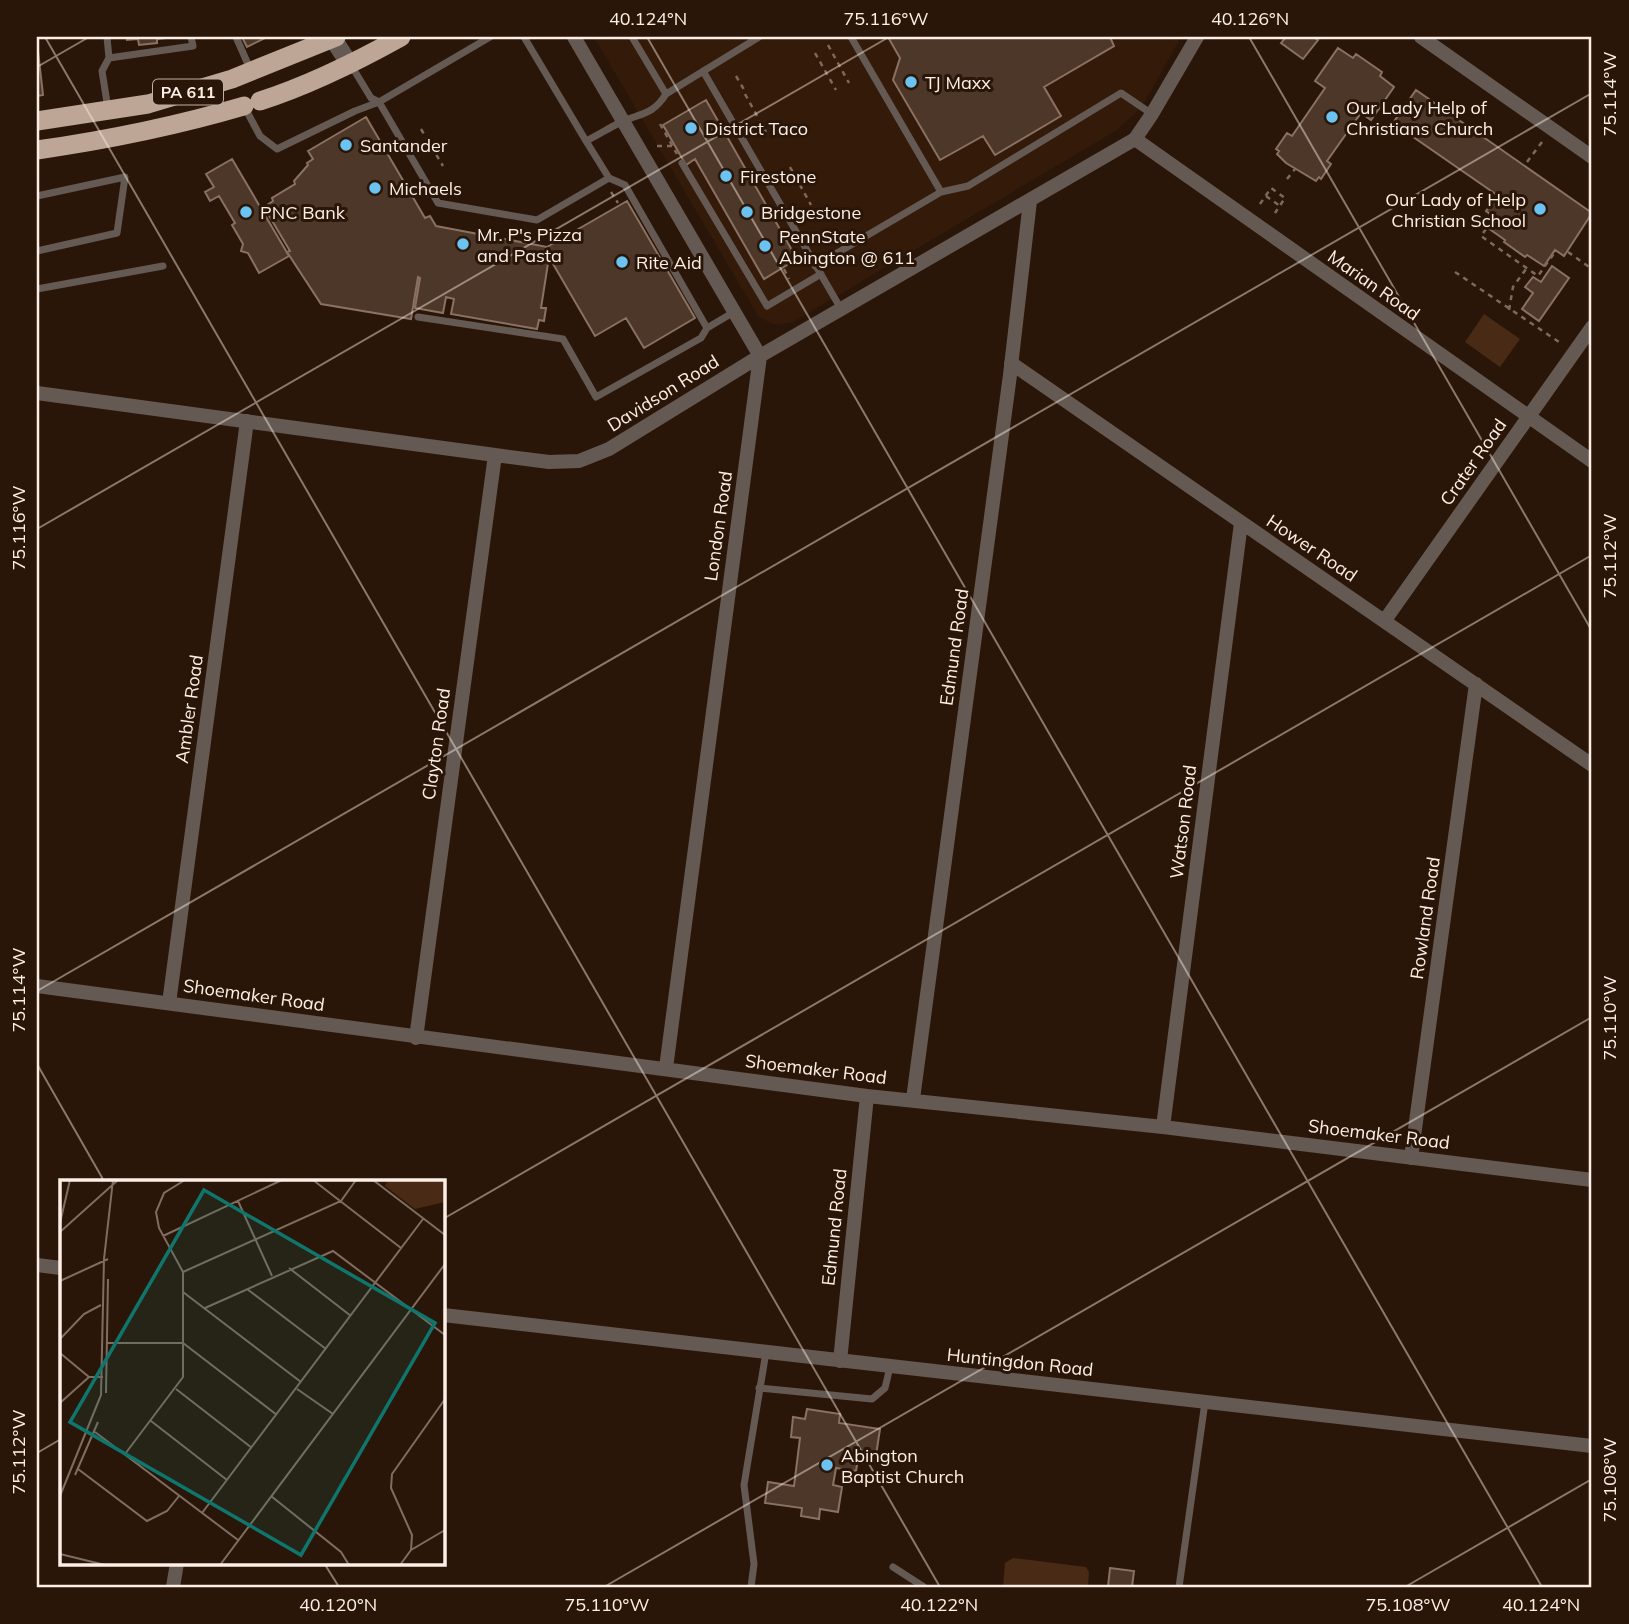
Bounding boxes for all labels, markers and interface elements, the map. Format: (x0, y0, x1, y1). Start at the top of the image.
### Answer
text: 40.124°N (609, 7, 687, 30)
text: 75.116°W (843, 7, 929, 30)
text: 40.126°N (1211, 7, 1289, 30)
text: 75.114°W (1598, 51, 1621, 137)
place label: TJ Maxx (925, 71, 991, 94)
marker: TJ Maxx (903, 74, 919, 90)
road number: PA 611 (153, 80, 223, 104)
place label: Our Lady Help of Christians Church (1346, 96, 1493, 140)
marker: Our Lady Help of Christians Church (1324, 109, 1340, 125)
place label: District Taco (705, 117, 808, 140)
marker: District Taco (683, 120, 699, 136)
place label: Santander (360, 134, 448, 157)
marker: Santander (338, 137, 354, 153)
place label: Firestone (740, 165, 816, 188)
marker: Firestone (718, 168, 734, 184)
place label: Michaels (389, 177, 462, 200)
marker: Michaels (367, 180, 383, 196)
place label: Our Lady of Help Christian School (1385, 188, 1526, 232)
place label: PNC Bank (260, 201, 346, 224)
place label: Bridgestone (761, 201, 861, 224)
marker: Our Lady of Help Christian School (1532, 201, 1548, 217)
marker: PNC Bank (238, 204, 254, 220)
marker: Bridgestone (739, 204, 755, 220)
place label: Mr. P's Pizza and Pasta (477, 223, 582, 267)
place label: PennState Abington @ 611 (779, 225, 915, 269)
marker: Mr. P's Pizza and Pasta (455, 236, 471, 252)
marker: PennState Abington @ 611 (757, 238, 773, 254)
street label: Marian Road (1323, 245, 1425, 325)
place label: Rite Aid (636, 251, 702, 274)
marker: Rite Aid (614, 254, 630, 270)
street label: Davidson Road (603, 349, 723, 437)
street label: Crater Road (1435, 414, 1511, 510)
street label: London Road (699, 469, 737, 583)
text: 75.116°W (7, 485, 30, 571)
street label: Hower Road (1262, 509, 1362, 587)
text: 75.112°W (1598, 513, 1621, 599)
street label: Edmund Road (934, 587, 974, 707)
street label: Ambler Road (170, 653, 208, 765)
street label: Clayton Road (417, 687, 455, 801)
street label: Watson Road (1165, 764, 1201, 880)
street label: Rowland Road (1405, 855, 1445, 981)
text: 75.114°W (7, 947, 30, 1033)
street label: Shoemaker Road (182, 974, 326, 1016)
text: 75.110°W (1598, 975, 1621, 1061)
street label: Shoemaker Road (744, 1049, 888, 1089)
street label: Shoemaker Road (1307, 1114, 1451, 1154)
street label: Edmund Road (816, 1167, 852, 1287)
inset map (60, 1180, 444, 1564)
street label: Huntingdon Road (946, 1343, 1094, 1381)
text: 75.112°W (7, 1409, 30, 1495)
text: 75.108°W (1598, 1437, 1621, 1523)
place label: Abington Baptist Church (841, 1444, 964, 1488)
marker: Abington Baptist Church (819, 1457, 835, 1473)
text: 40.120°N (299, 1593, 377, 1616)
text: 75.110°W (564, 1593, 650, 1616)
text: 40.122°N (900, 1593, 978, 1616)
text: 75.108°W (1365, 1593, 1451, 1616)
text: 40.124°N (1502, 1593, 1580, 1616)

